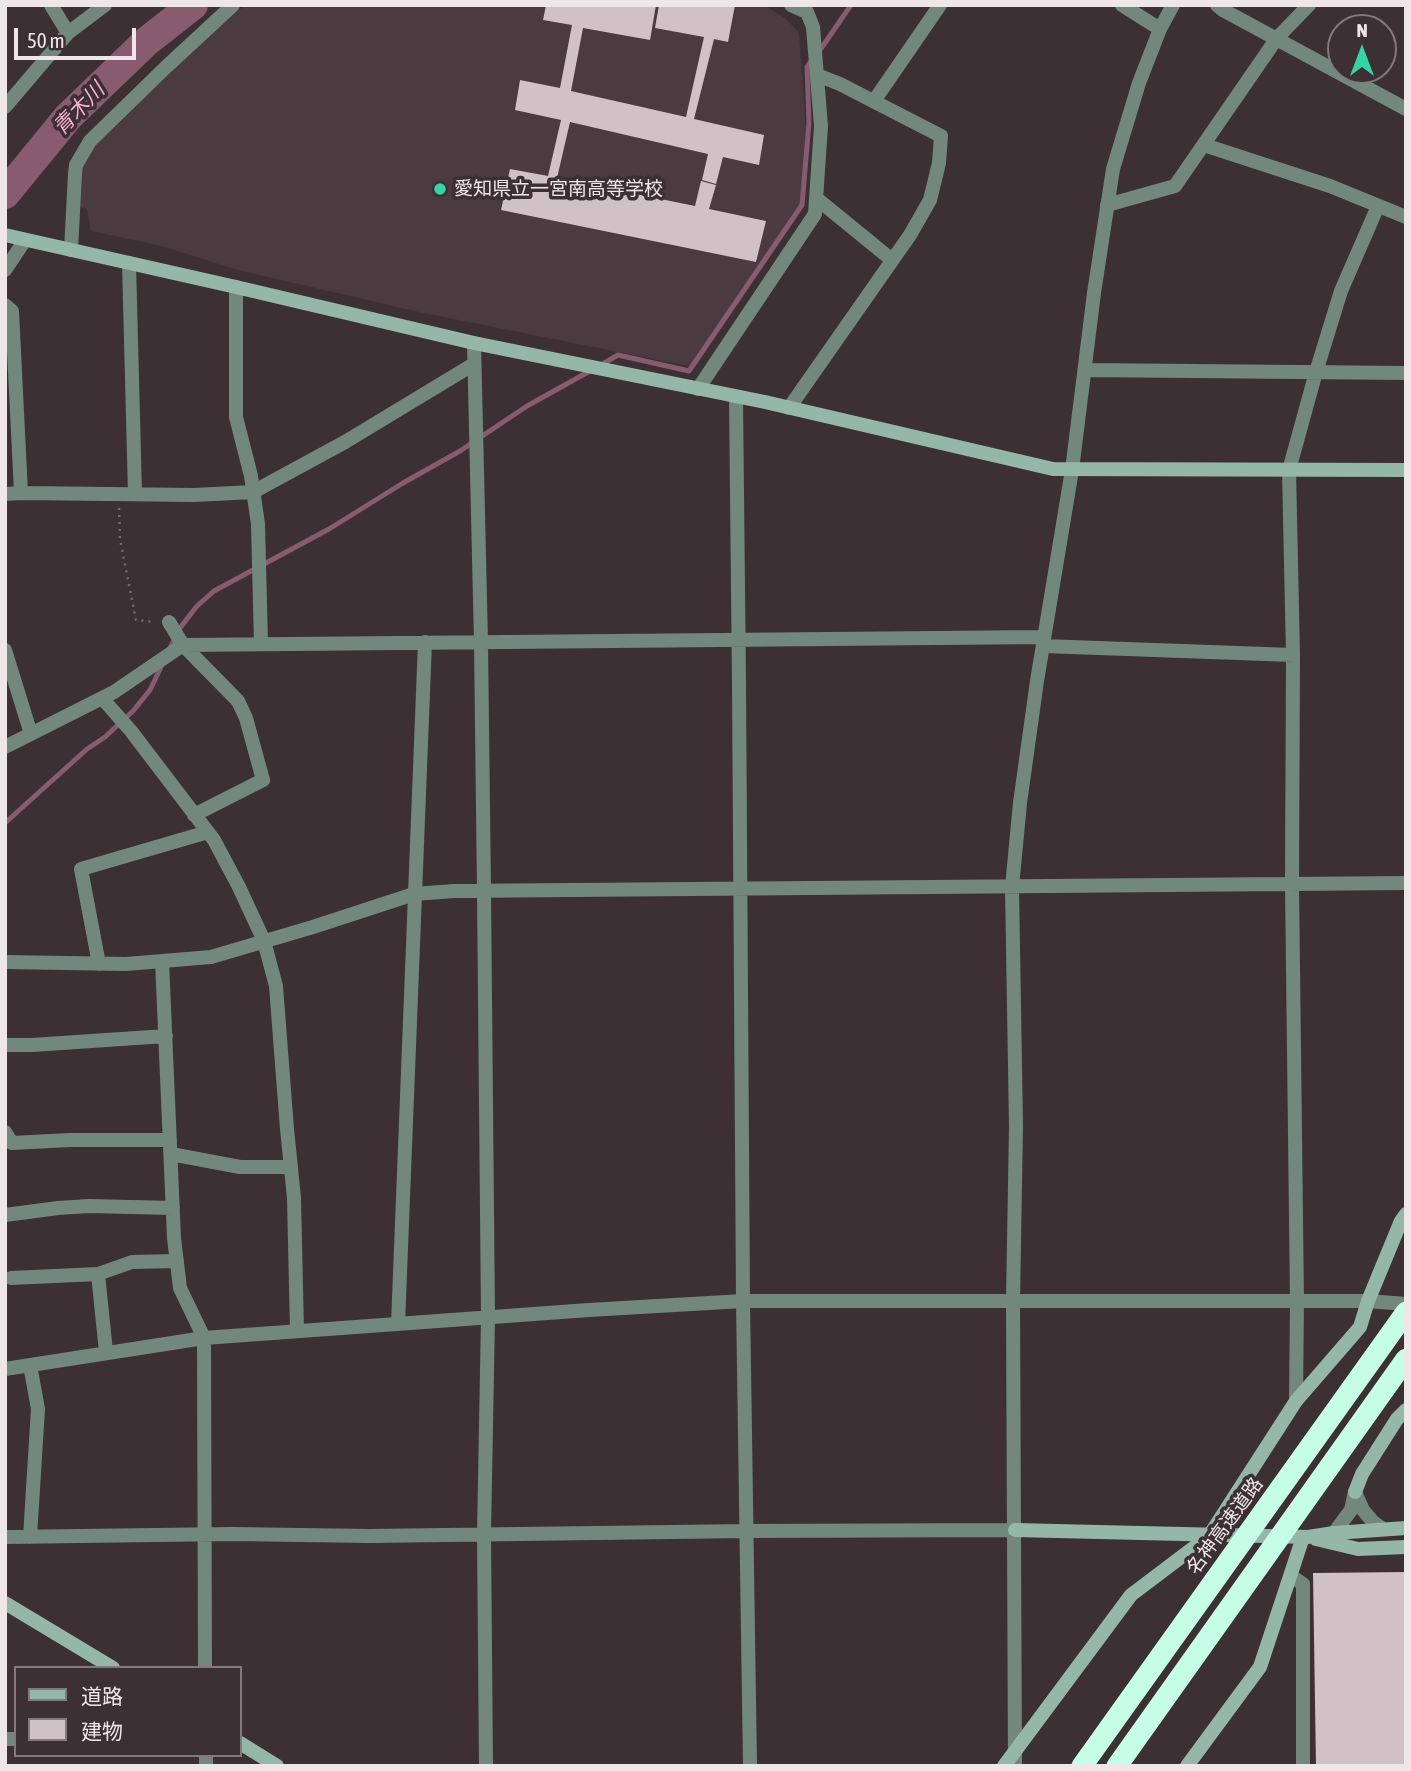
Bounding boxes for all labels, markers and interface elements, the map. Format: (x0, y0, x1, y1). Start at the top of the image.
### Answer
scale bar (18, 14, 140, 58)
north arrow (1327, 14, 1397, 84)
text: N (1356, 19, 1368, 41)
text: 50 m (27, 28, 65, 52)
water label: 青木川 (48, 78, 110, 140)
place label: 愛知県立一宮南高等学校 (454, 178, 663, 200)
marker: 愛知県立一宮南高等学校 (432, 181, 448, 197)
street label: 名神高速道路 (1182, 1473, 1268, 1579)
legend (14, 1666, 242, 1757)
text: 道路 (81, 1684, 123, 1708)
text: 建物 (81, 1719, 123, 1743)

